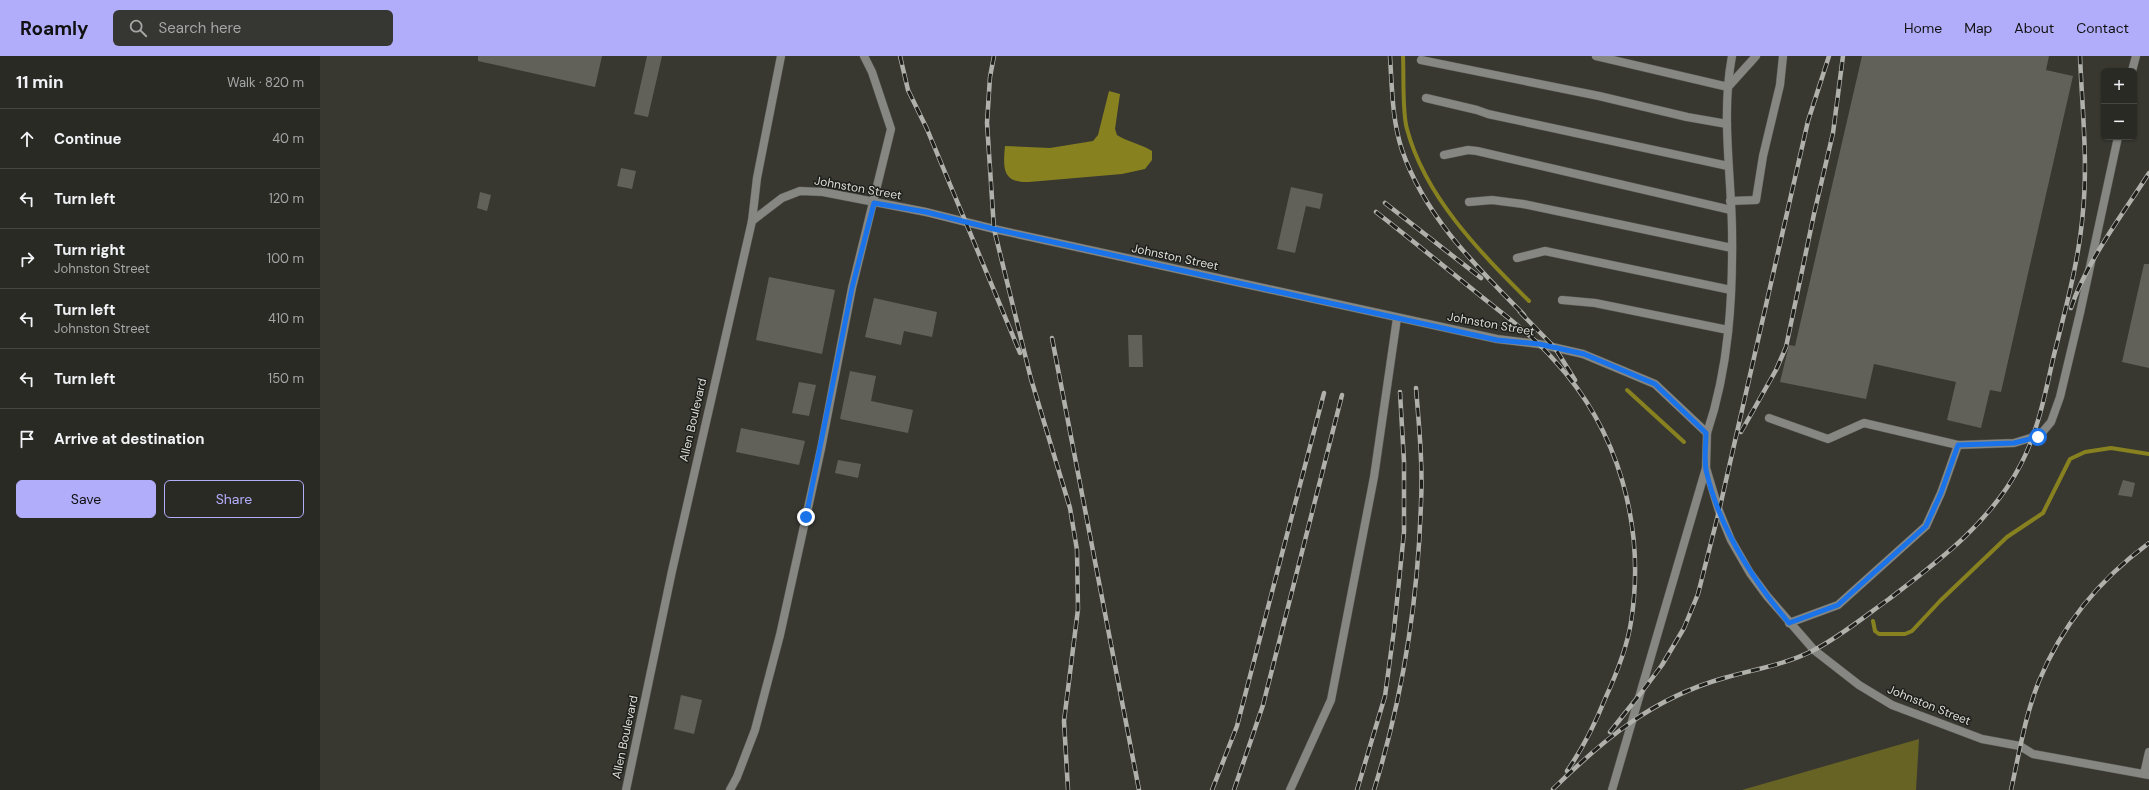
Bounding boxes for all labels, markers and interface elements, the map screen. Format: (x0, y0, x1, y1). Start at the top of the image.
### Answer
search box (113, 10, 393, 46)
text: Roamly (20, 16, 89, 41)
icon: search (127, 17, 149, 39)
text: Search here (159, 18, 241, 38)
text: Home (1904, 19, 1942, 37)
text: Map (1964, 19, 1992, 37)
text: About (2014, 19, 2054, 37)
text: Contact (2076, 19, 2129, 37)
map controls (2101, 68, 2137, 140)
button: + (2101, 68, 2137, 104)
text: 11 min (16, 71, 64, 93)
text: Walk · 820 m (227, 74, 304, 91)
button: − (2101, 104, 2137, 140)
icon: ahead (16, 128, 38, 150)
text: Continue (54, 129, 122, 149)
text: 40 m (272, 130, 304, 147)
street label: Johnston Street (813, 172, 903, 204)
icon: left (16, 188, 38, 210)
text: Turn left (54, 189, 115, 209)
text: 120 m (269, 190, 304, 207)
text: Turn right (54, 240, 125, 260)
street label: Johnston Street (1130, 240, 1220, 274)
icon: right (16, 248, 38, 270)
text: 100 m (267, 250, 304, 267)
text: Johnston Street (54, 260, 150, 277)
text: Turn left (54, 300, 115, 320)
icon: left (16, 308, 38, 330)
street label: Johnston Street (1446, 308, 1536, 340)
text: 410 m (268, 310, 304, 327)
text: Johnston Street (54, 320, 150, 337)
icon: left (16, 368, 38, 390)
text: Turn left (54, 369, 115, 389)
text: 150 m (268, 370, 304, 387)
street label: Allen Boulevard (676, 377, 710, 463)
icon: arrive (16, 428, 38, 450)
route start (2029, 428, 2047, 446)
text: Arrive at destination (54, 429, 205, 449)
button: Save (16, 480, 156, 518)
button: Share (164, 480, 304, 518)
route end (797, 508, 815, 526)
street label: Johnston Street (1885, 681, 1973, 729)
street label: Allen Boulevard (608, 694, 642, 780)

